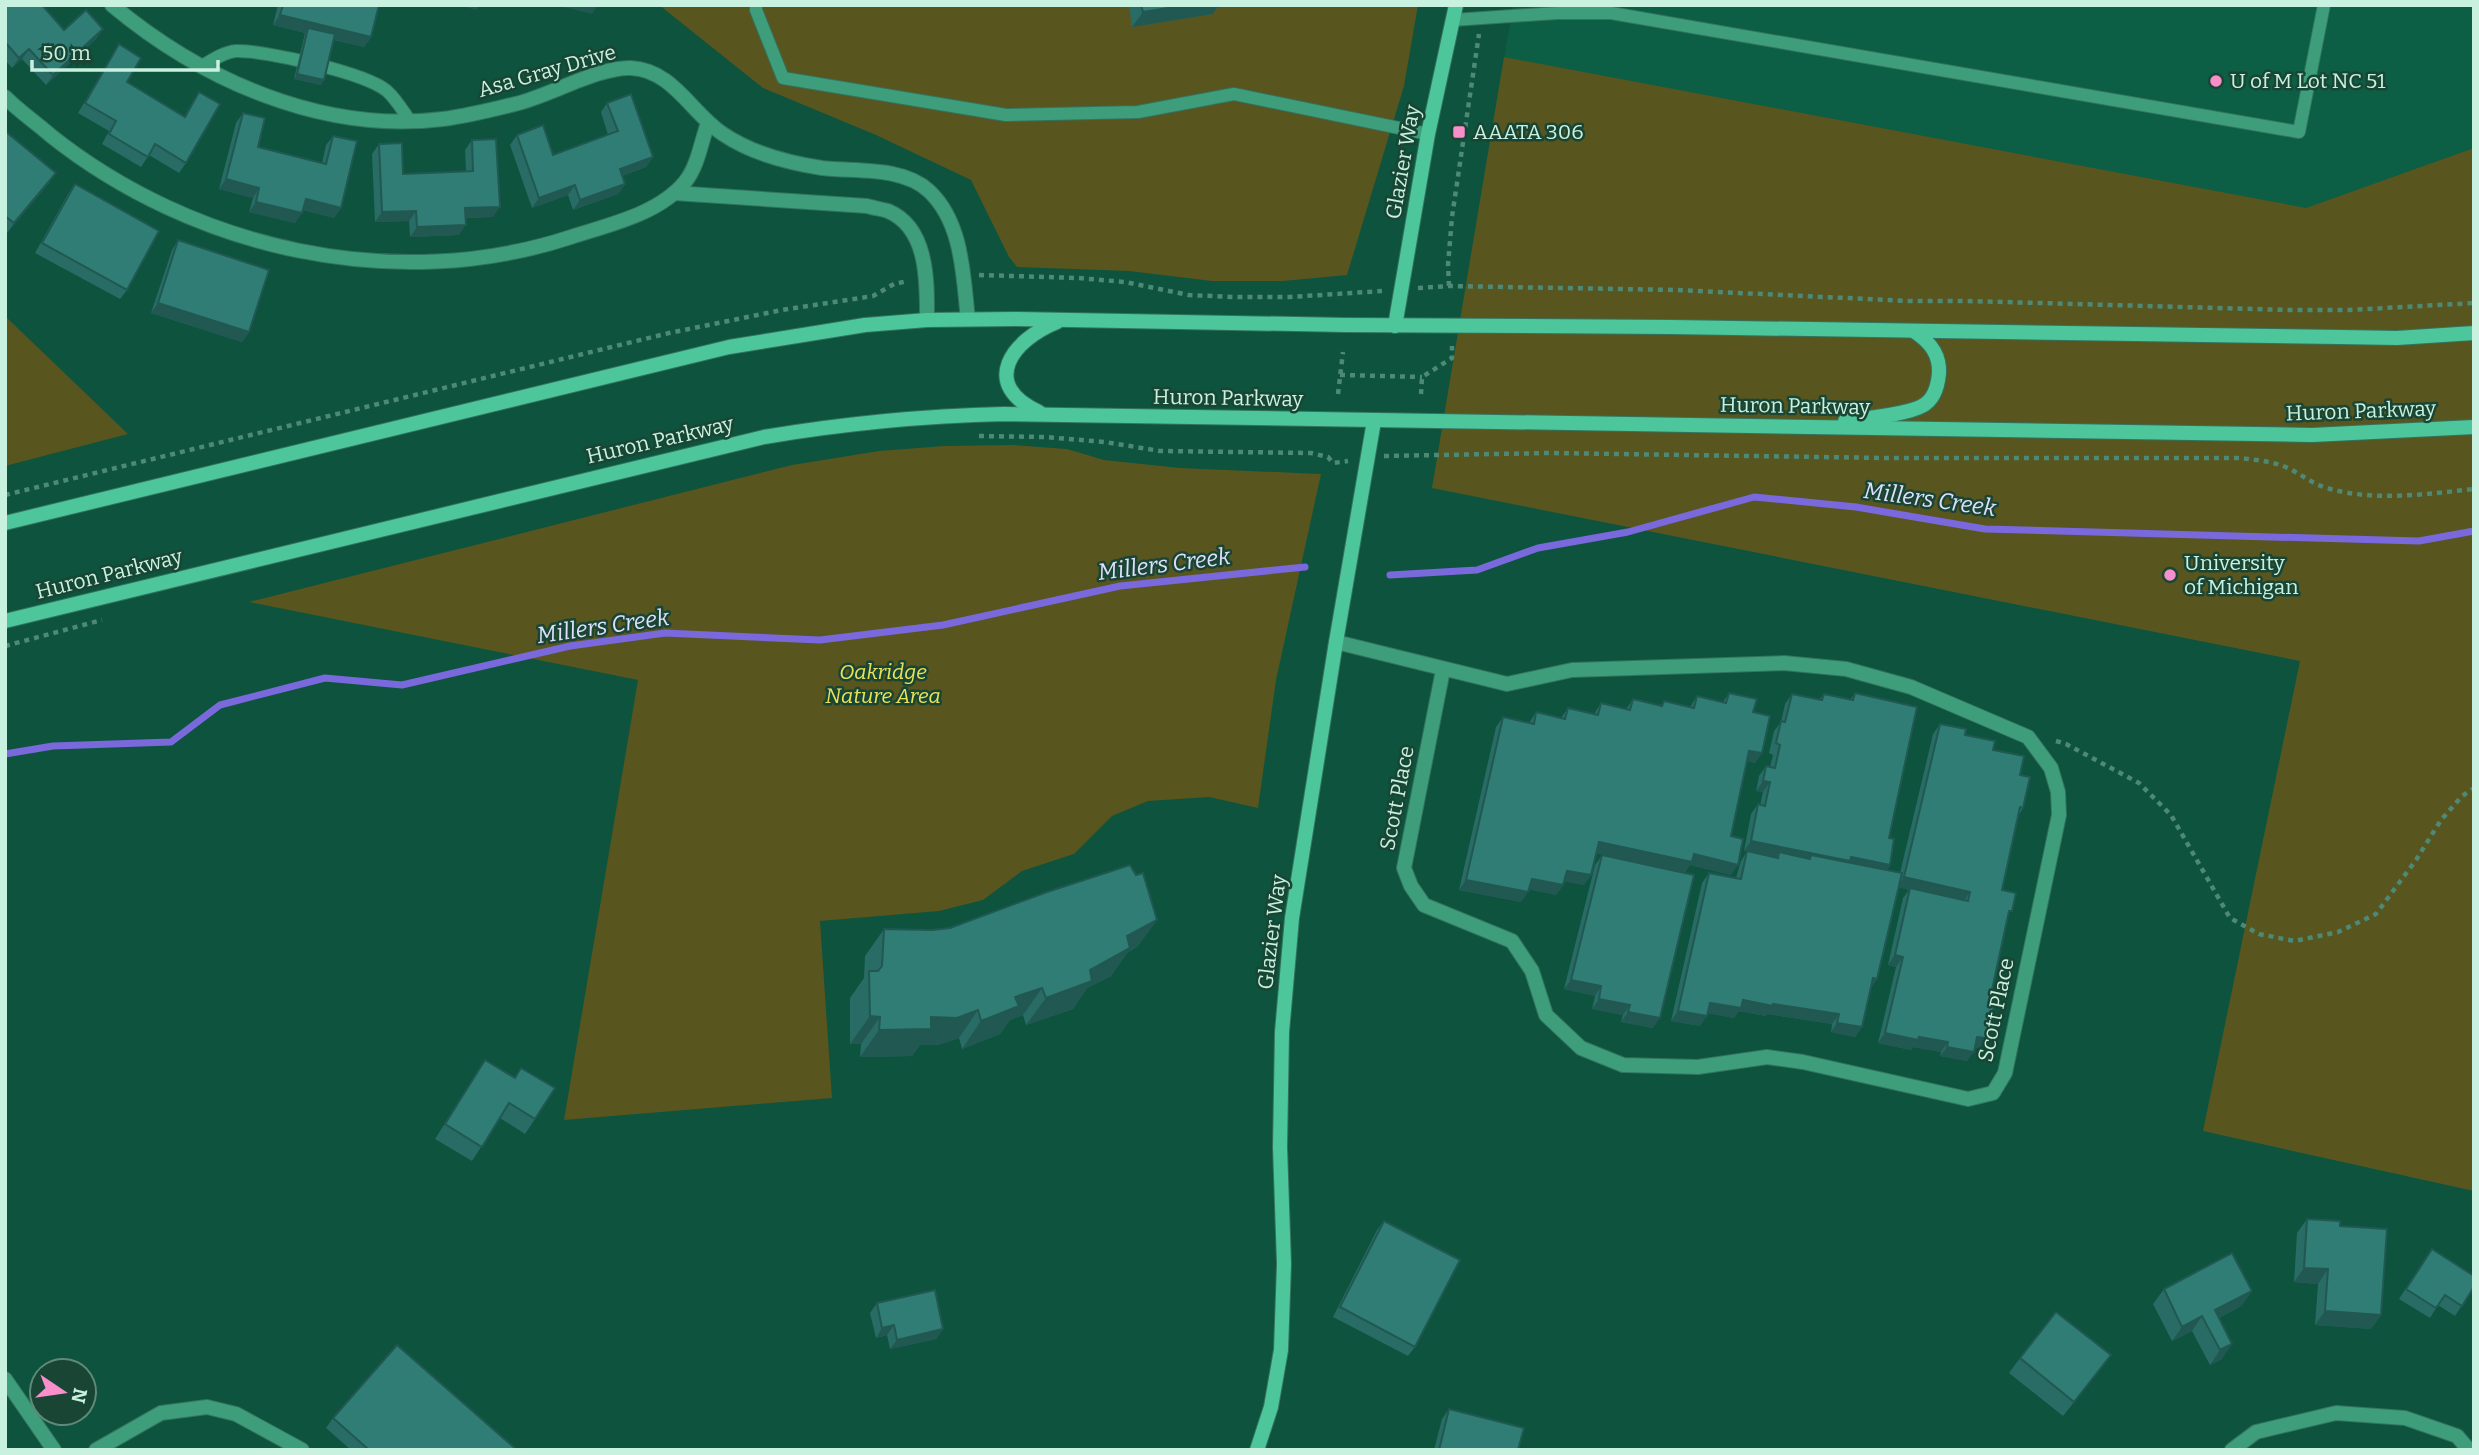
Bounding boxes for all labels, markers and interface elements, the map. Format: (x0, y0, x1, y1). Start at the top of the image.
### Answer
scale bar (32, 28, 217, 72)
street label: Asa Gray Drive (475, 39, 619, 103)
text: 50 m (42, 40, 91, 66)
place label: U of M Lot NC 51 (2230, 68, 2386, 94)
marker: U of M Lot NC 51 (2208, 73, 2224, 89)
street label: Glazier Way (1380, 102, 1426, 221)
place label: AAATA 306 (1473, 119, 1584, 145)
marker: AAATA 306 (1451, 124, 1467, 140)
street label: Huron Parkway (1153, 384, 1304, 412)
street label: Huron Parkway (1720, 392, 1871, 420)
street label: Huron Parkway (2285, 395, 2438, 427)
street label: Huron Parkway (584, 410, 737, 470)
water label: Millers Creek (1862, 476, 1998, 522)
water label: Millers Creek (1096, 542, 1232, 586)
street label: Huron Parkway (33, 543, 186, 605)
place label: University of Michigan (2184, 550, 2299, 600)
marker: University of Michigan (2162, 567, 2178, 583)
water label: Millers Creek (535, 603, 671, 649)
park label: Oakridge Nature Area (825, 659, 941, 709)
street label: Scott Place (1374, 744, 1420, 852)
street label: Glazier Way (1252, 872, 1292, 991)
street label: Scott Place (1972, 956, 2020, 1064)
north arrow (28, 1357, 98, 1427)
text: N (66, 1386, 92, 1406)

